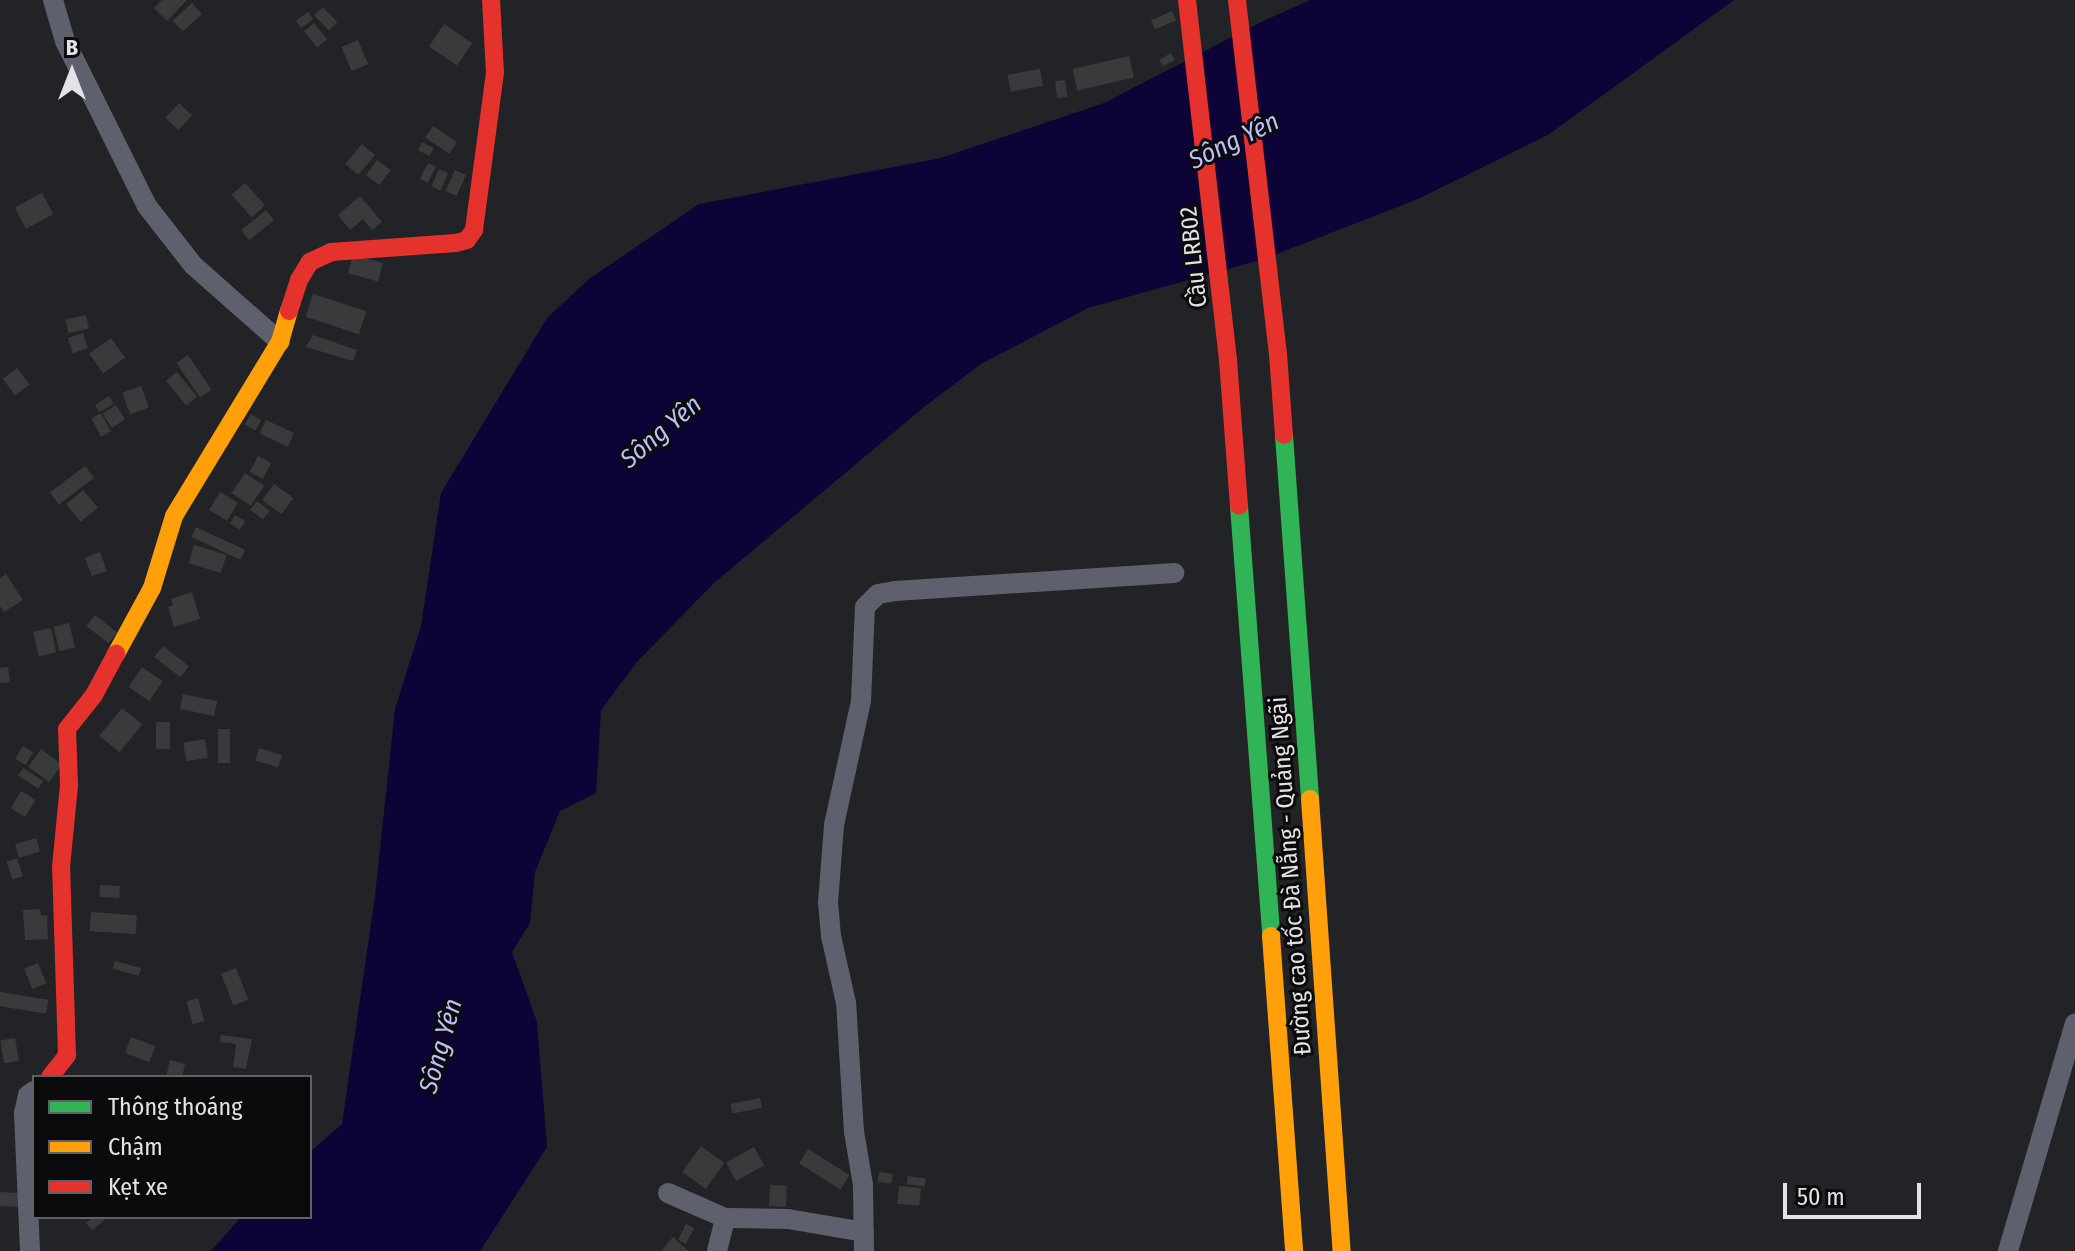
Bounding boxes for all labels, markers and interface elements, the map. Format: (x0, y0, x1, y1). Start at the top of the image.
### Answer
north arrow (32, 32, 112, 112)
text: B (66, 34, 78, 61)
water label: Sông Yên (1184, 106, 1284, 176)
street label: Cầu LRB02 (1174, 205, 1214, 309)
water label: Sông Yên (614, 389, 708, 475)
street label: Đường cao tốc Đà Nẵng - Quảng Ngãi (1264, 696, 1318, 1056)
water label: Sông Yên (413, 995, 469, 1097)
legend (32, 1075, 312, 1219)
text: Thông thoáng (108, 1093, 243, 1121)
text: Chậm (108, 1133, 163, 1161)
scale bar (1787, 1167, 1925, 1217)
text: Kẹt xe (108, 1173, 168, 1201)
text: 50 m (1797, 1183, 1845, 1211)

